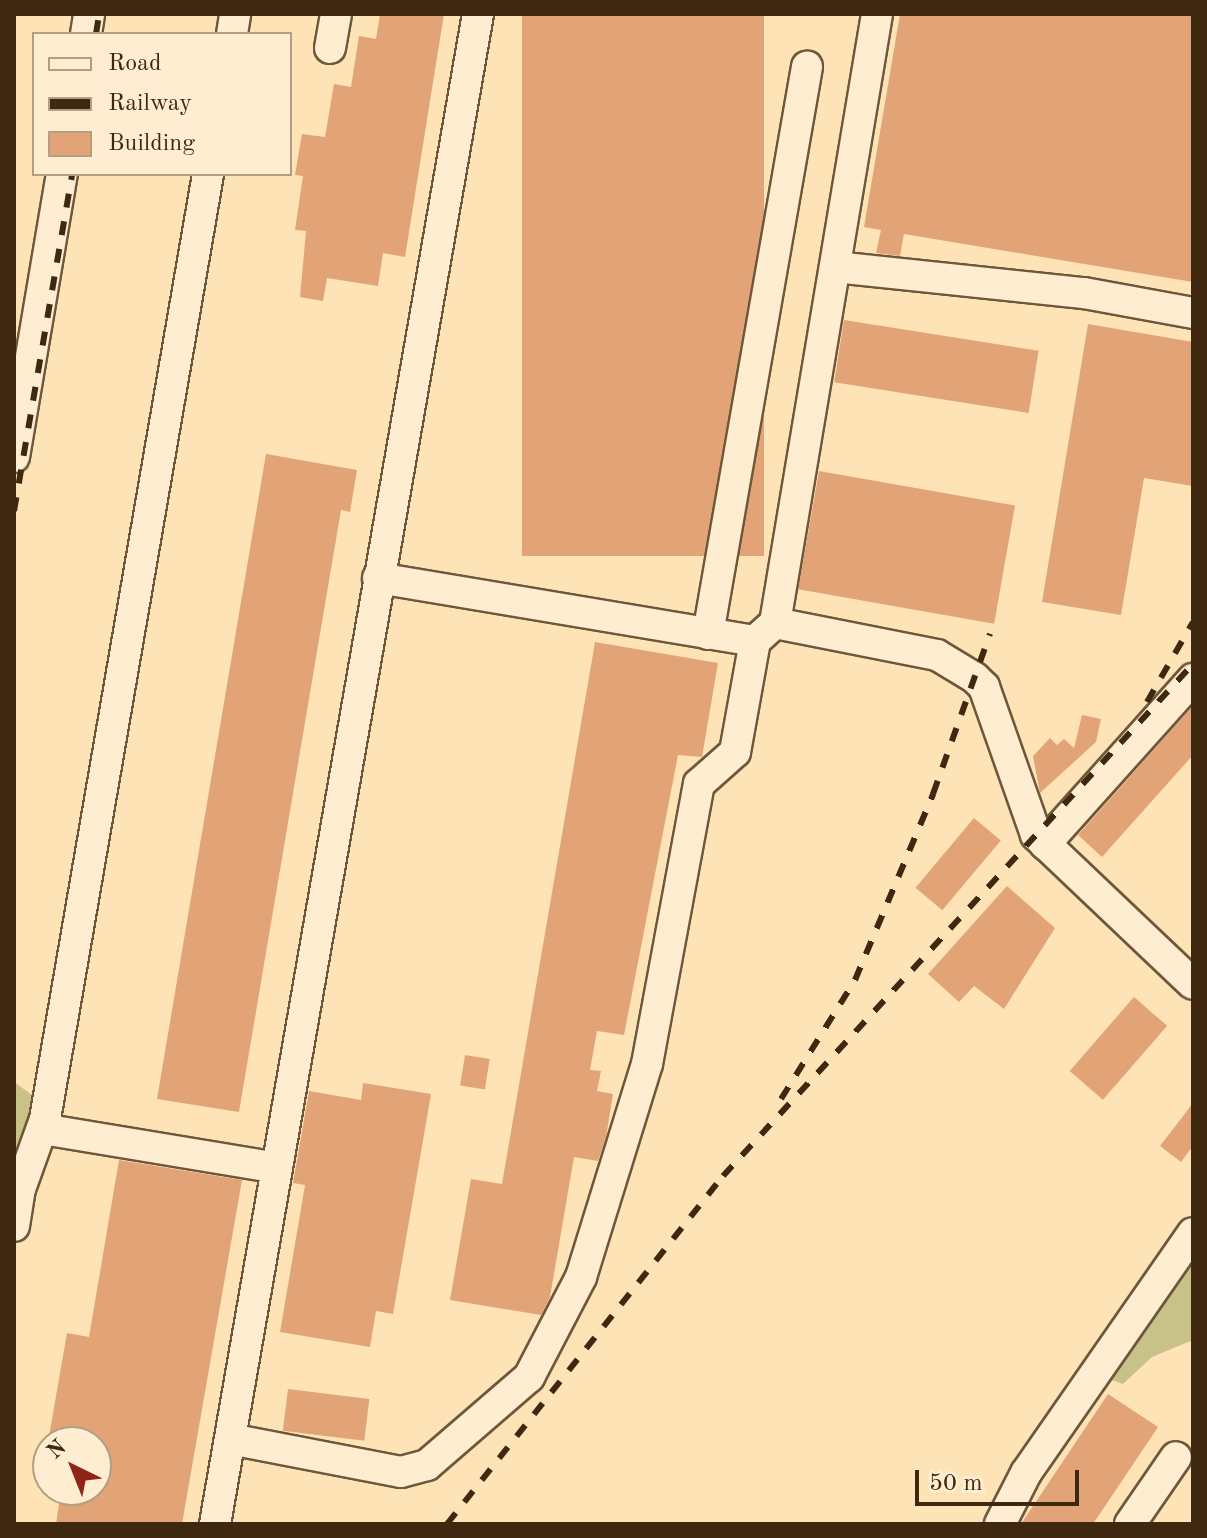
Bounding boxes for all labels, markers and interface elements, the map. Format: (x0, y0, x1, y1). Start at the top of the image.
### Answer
legend (32, 32, 292, 176)
text: Road (108, 52, 161, 76)
text: Railway (108, 92, 192, 116)
text: Building (108, 132, 195, 156)
north arrow (32, 1426, 112, 1506)
text: N (43, 1436, 71, 1464)
scale bar (919, 1454, 1083, 1504)
text: 50 m (929, 1472, 983, 1496)

